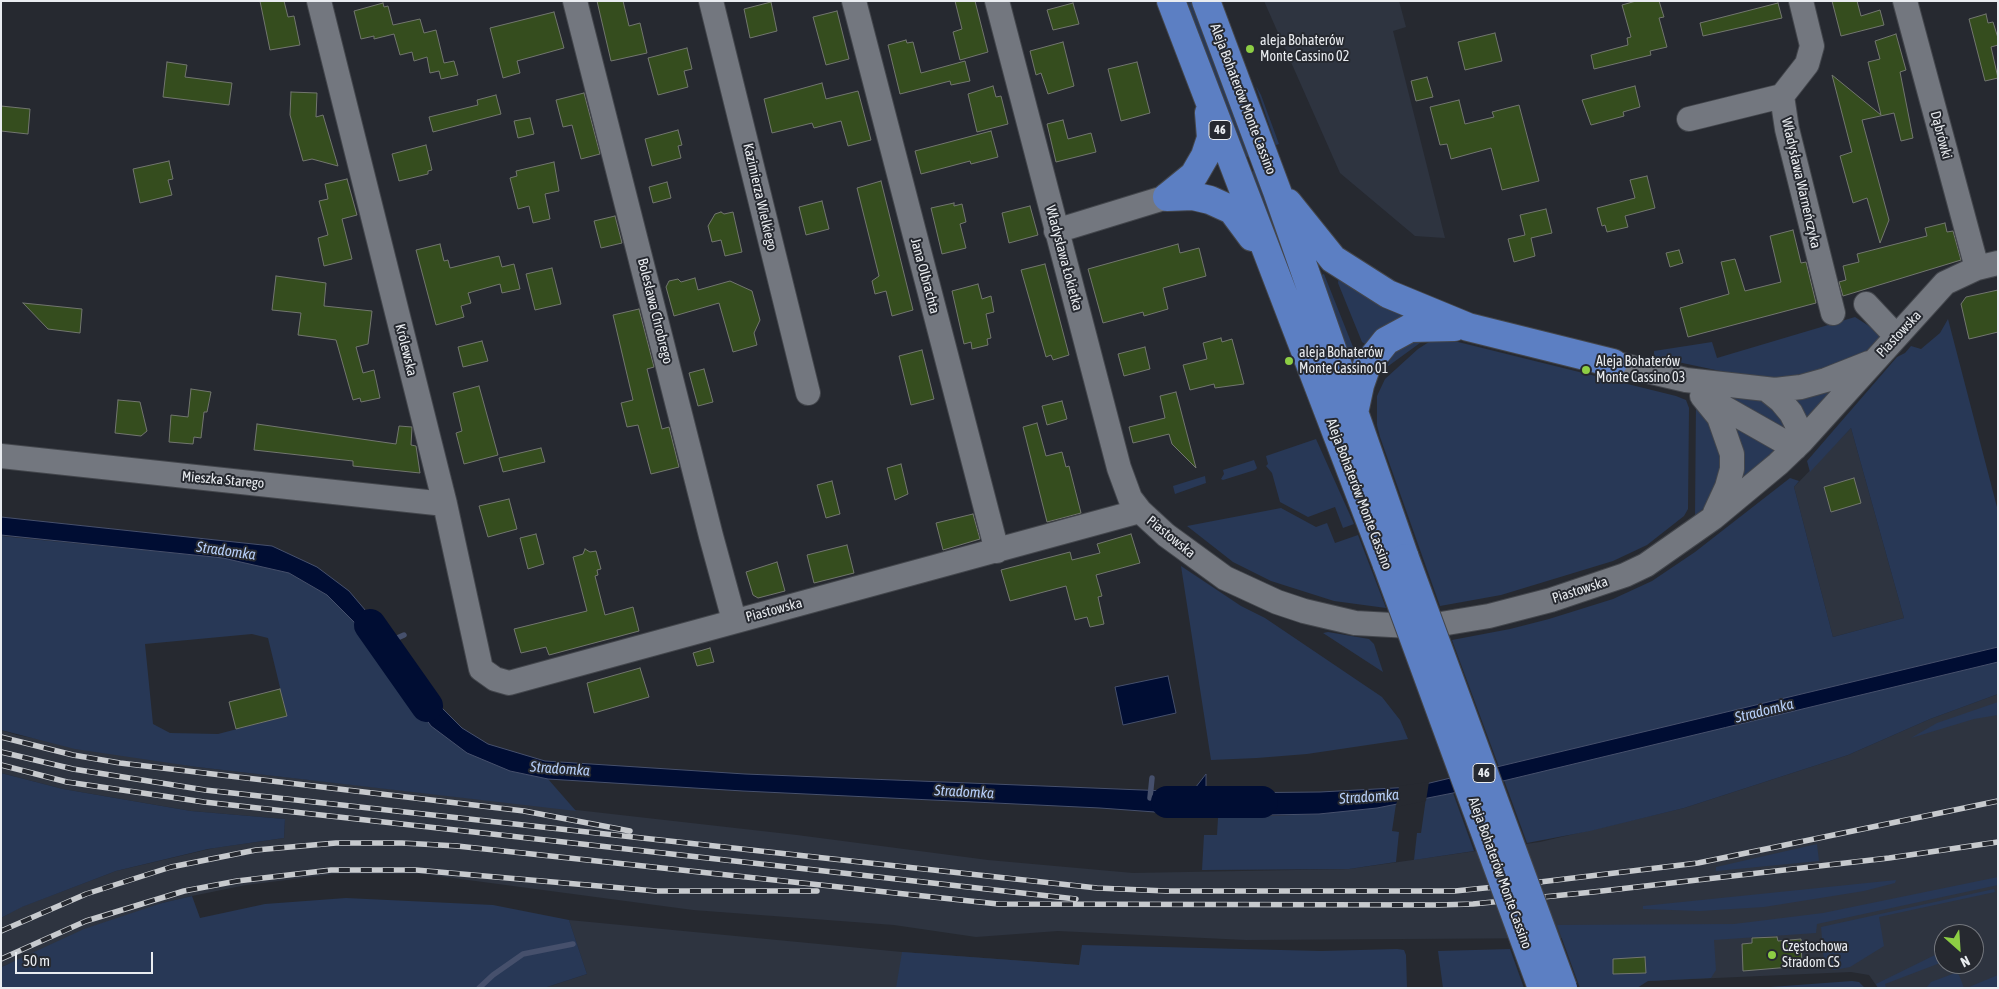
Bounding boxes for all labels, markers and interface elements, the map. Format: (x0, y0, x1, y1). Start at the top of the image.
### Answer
street label: Aleja Bohaterów Monte Cassino (1206, 21, 1280, 177)
place label: aleja Bohaterów Monte Cassino 02 (1260, 33, 1349, 65)
marker: aleja Bohaterów Monte Cassino 02 (1244, 43, 1256, 55)
street label: Dąbrówki (1927, 109, 1955, 161)
street label: Władysława Warneńczyka (1778, 116, 1824, 250)
road number: 46 (1209, 120, 1231, 140)
street label: Kazimierza Wielkiego (739, 142, 781, 252)
street label: Władysława Łokietka (1042, 203, 1086, 313)
street label: Jana Olbrachta (907, 236, 943, 316)
street label: Bolesława Chrobrego (634, 256, 676, 366)
street label: Piastowska (1873, 307, 1925, 361)
street label: Królewska (391, 322, 421, 378)
place label: aleja Bohaterów Monte Cassino 01 (1299, 345, 1388, 378)
place label: Aleja Bohaterów Monte Cassino 03 (1596, 354, 1685, 387)
marker: aleja Bohaterów Monte Cassino 01 (1283, 355, 1295, 367)
marker: Aleja Bohaterów Monte Cassino 03 (1580, 364, 1592, 376)
street label: Aleja Bohaterów Monte Cassino (1322, 416, 1396, 572)
street label: Mieszka Starego (181, 468, 265, 492)
street label: Piastowska (1143, 512, 1199, 562)
water label: Stradomka (195, 538, 257, 564)
street label: Piastowska (1550, 573, 1610, 607)
street label: Piastowska (744, 594, 804, 626)
water label: Stradomka (1733, 695, 1795, 727)
water label: Stradomka (530, 758, 590, 780)
road number: 46 (1473, 764, 1495, 782)
water label: Stradomka (934, 781, 994, 803)
water label: Stradomka (1339, 786, 1399, 808)
street label: Aleja Bohaterów Monte Cassino (1465, 795, 1535, 951)
north arrow (1934, 924, 1984, 974)
place label: Częstochowa Stradom CS (1782, 939, 1848, 972)
scale bar (18, 942, 155, 974)
marker: Częstochowa Stradom CS (1766, 949, 1778, 961)
text: 50 m (23, 952, 50, 969)
text: N (1958, 953, 1972, 971)

